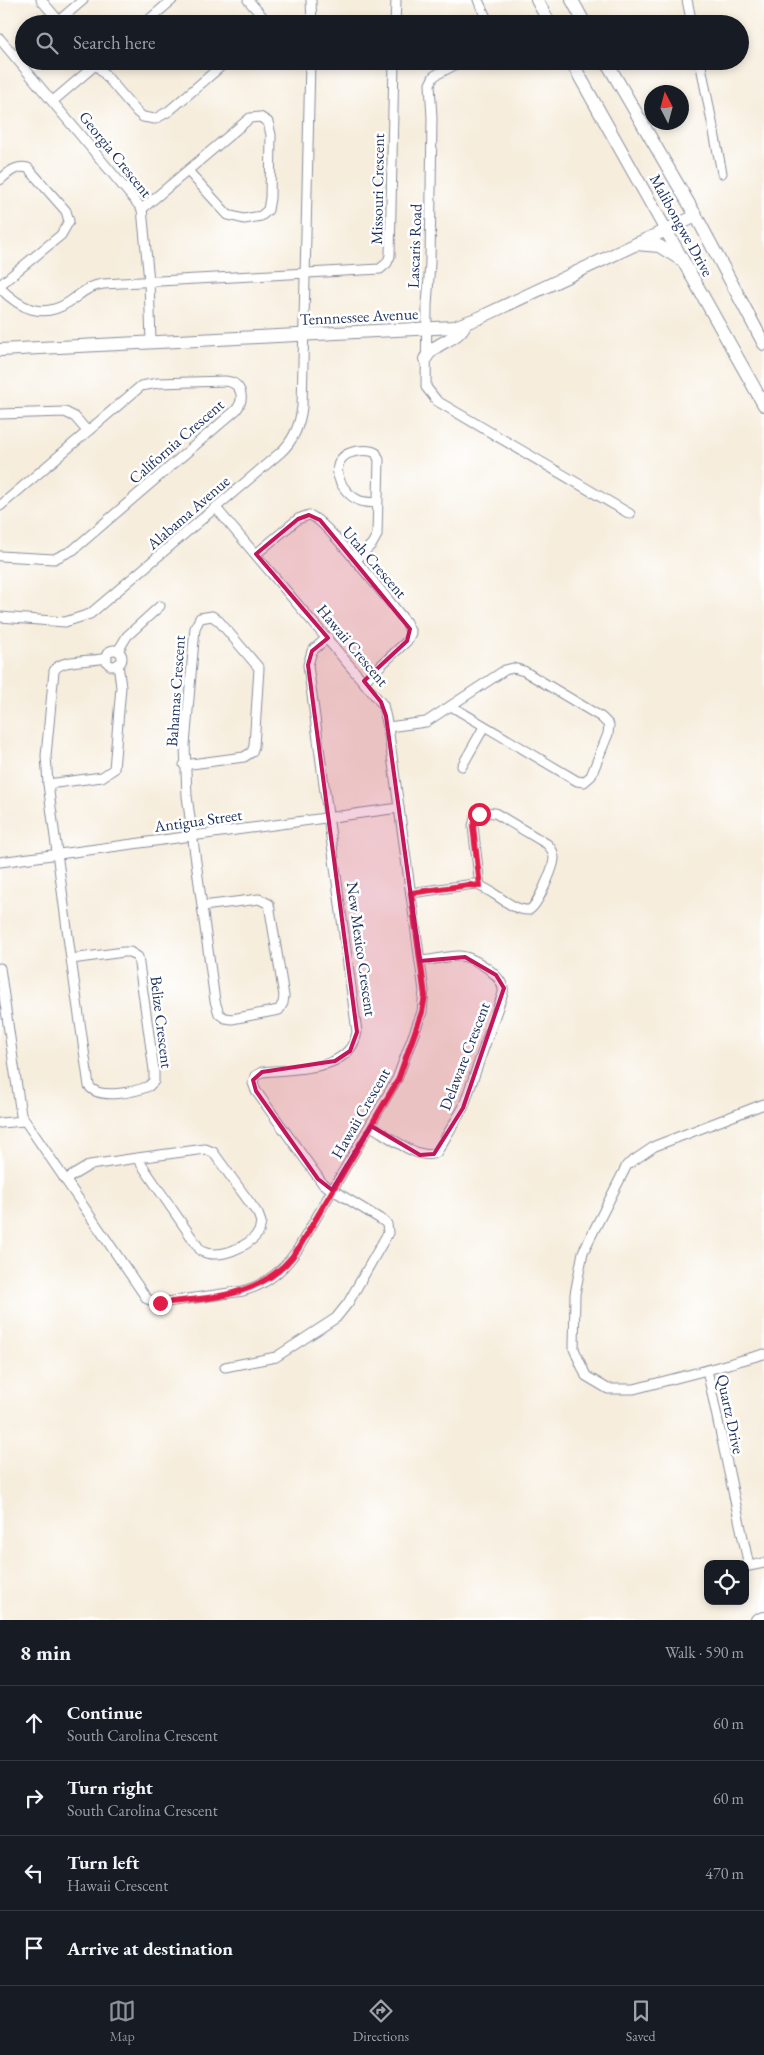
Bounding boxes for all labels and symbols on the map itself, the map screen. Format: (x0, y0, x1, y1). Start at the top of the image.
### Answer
north arrow (644, 85, 689, 130)
street label: Georgia Crescent (74, 107, 157, 202)
street label: Missouri Crescent (366, 133, 389, 245)
street label: Malibongwe Drive (645, 170, 718, 280)
street label: Lascaris Road (403, 202, 427, 289)
street label: Tennnessee Avenue (299, 303, 419, 330)
street label: California Crescent (124, 394, 228, 488)
street label: Alabama Avenue (142, 470, 234, 555)
street label: Utah Crescent (338, 522, 412, 603)
street label: Hawaii Crescent (312, 600, 393, 691)
street label: Bahamas Crescent (161, 635, 190, 747)
route start (468, 803, 491, 826)
street label: Antigua Street (152, 804, 243, 837)
street label: New Mexico Crescent (342, 881, 381, 1018)
street label: Belize Crescent (145, 975, 178, 1069)
street label: Delaware Crescent (434, 999, 495, 1113)
street label: Hawaii Crescent (326, 1064, 395, 1162)
route end (149, 1292, 172, 1315)
street label: Quartz Drive (712, 1372, 749, 1456)

